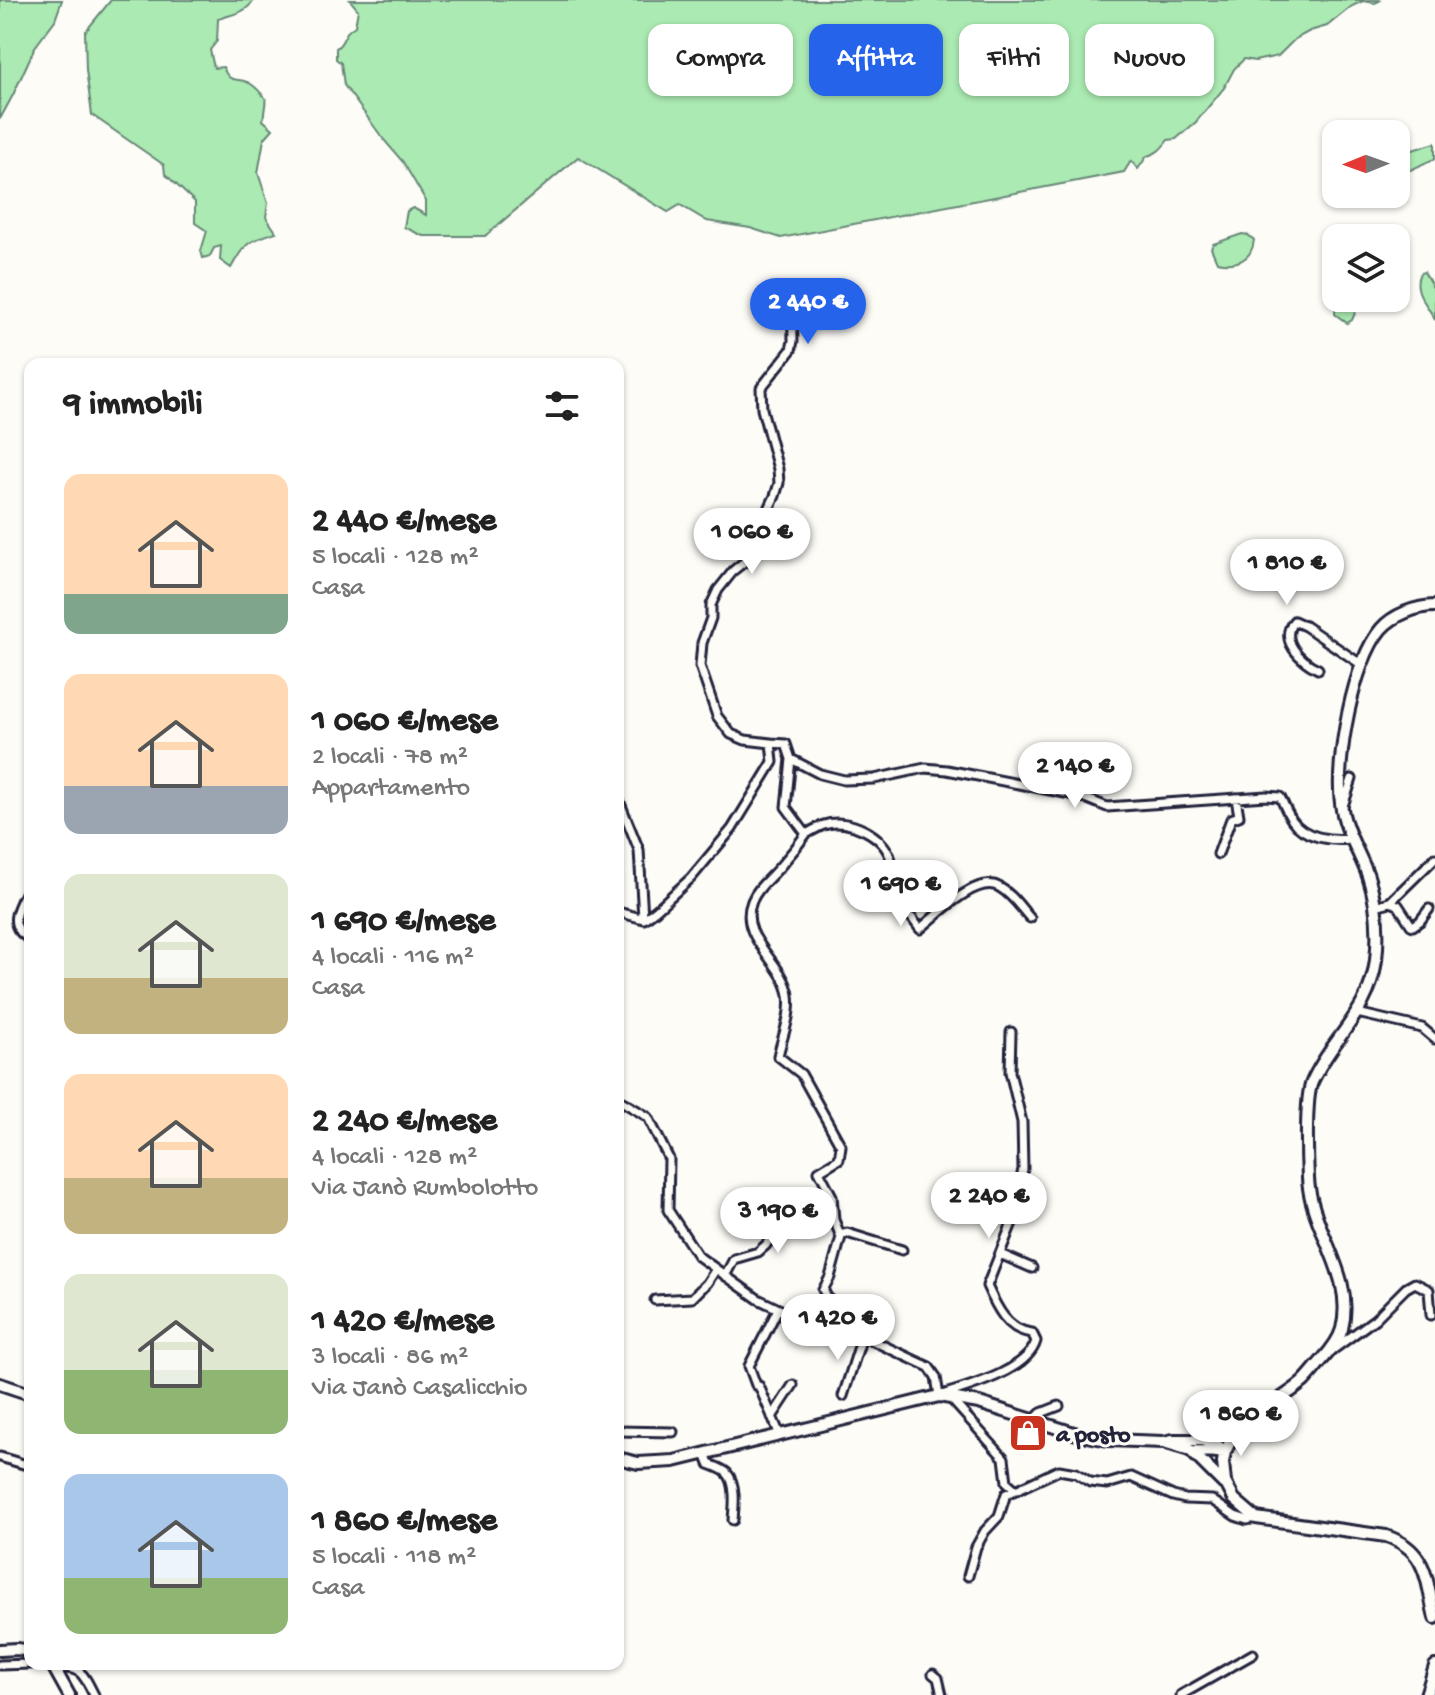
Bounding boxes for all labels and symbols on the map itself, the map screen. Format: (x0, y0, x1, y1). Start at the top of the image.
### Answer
north arrow (1322, 120, 1410, 208)
pin: 2 440 € (734, 278, 882, 346)
pin: 1 060 € (678, 508, 826, 576)
pin: 1 810 € (1213, 539, 1361, 607)
pin: 2 140 € (1001, 742, 1149, 810)
pin: 1 690 € (827, 860, 975, 928)
pin: 2 240 € (915, 1172, 1063, 1240)
pin: 3 190 € (704, 1187, 852, 1255)
pin: 1 420 € (764, 1294, 912, 1362)
pin: 1 860 € (1167, 1390, 1315, 1458)
shop icon: a posto (1007, 1412, 1049, 1454)
place label: a posto (1055, 1422, 1131, 1451)

